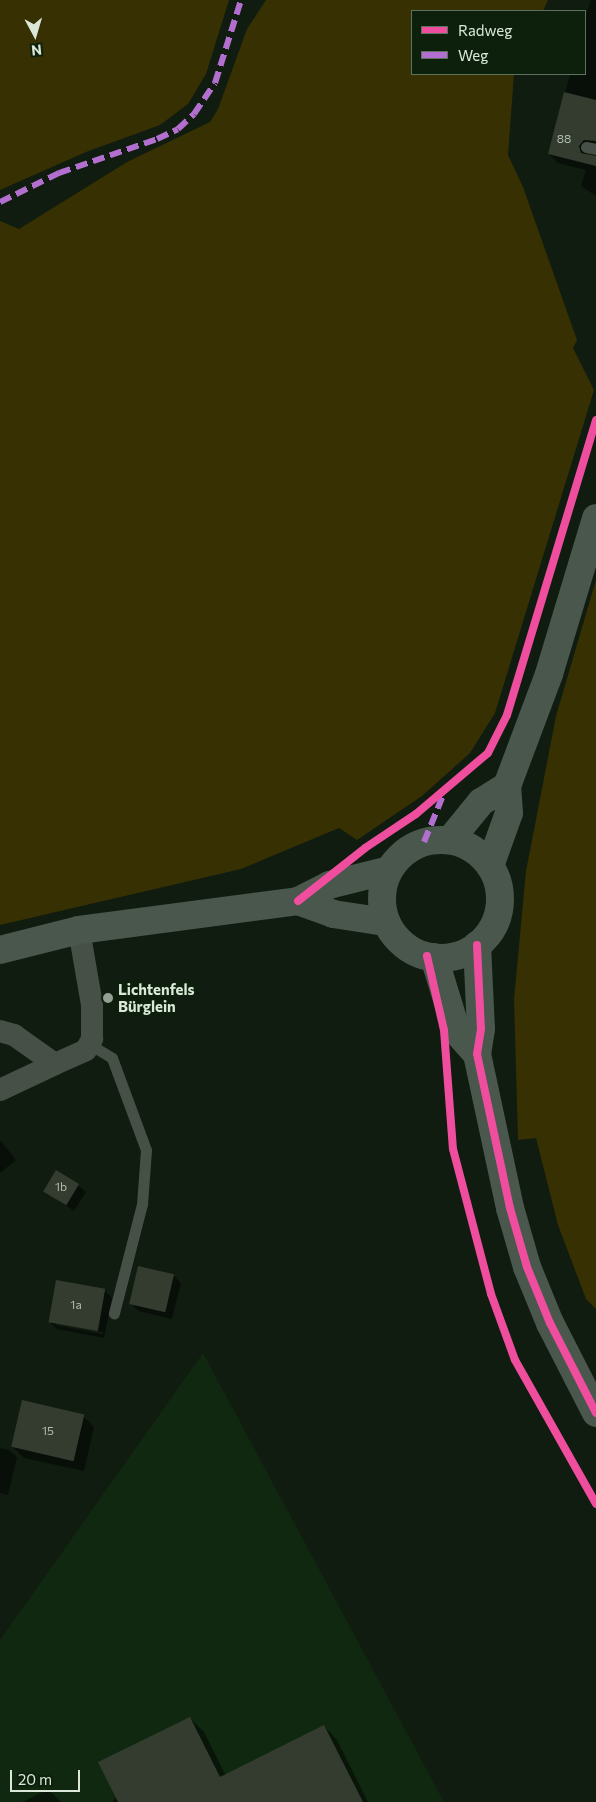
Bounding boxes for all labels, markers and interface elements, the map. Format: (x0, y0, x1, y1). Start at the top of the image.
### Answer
north arrow (10, 10, 60, 60)
legend (411, 10, 586, 75)
text: Radweg (458, 21, 512, 39)
text: N (31, 41, 43, 59)
text: Weg (458, 46, 488, 64)
house number: 88 (557, 132, 571, 146)
place label: Lichtenfels Bürglein (118, 980, 195, 1015)
marker: Lichtenfels Bürglein (102, 992, 114, 1004)
house number: 1b (55, 1180, 67, 1194)
house number: 1a (70, 1298, 82, 1312)
house number: 15 (42, 1424, 54, 1438)
scale bar (12, 1760, 82, 1792)
text: 20 m (18, 1770, 52, 1788)

